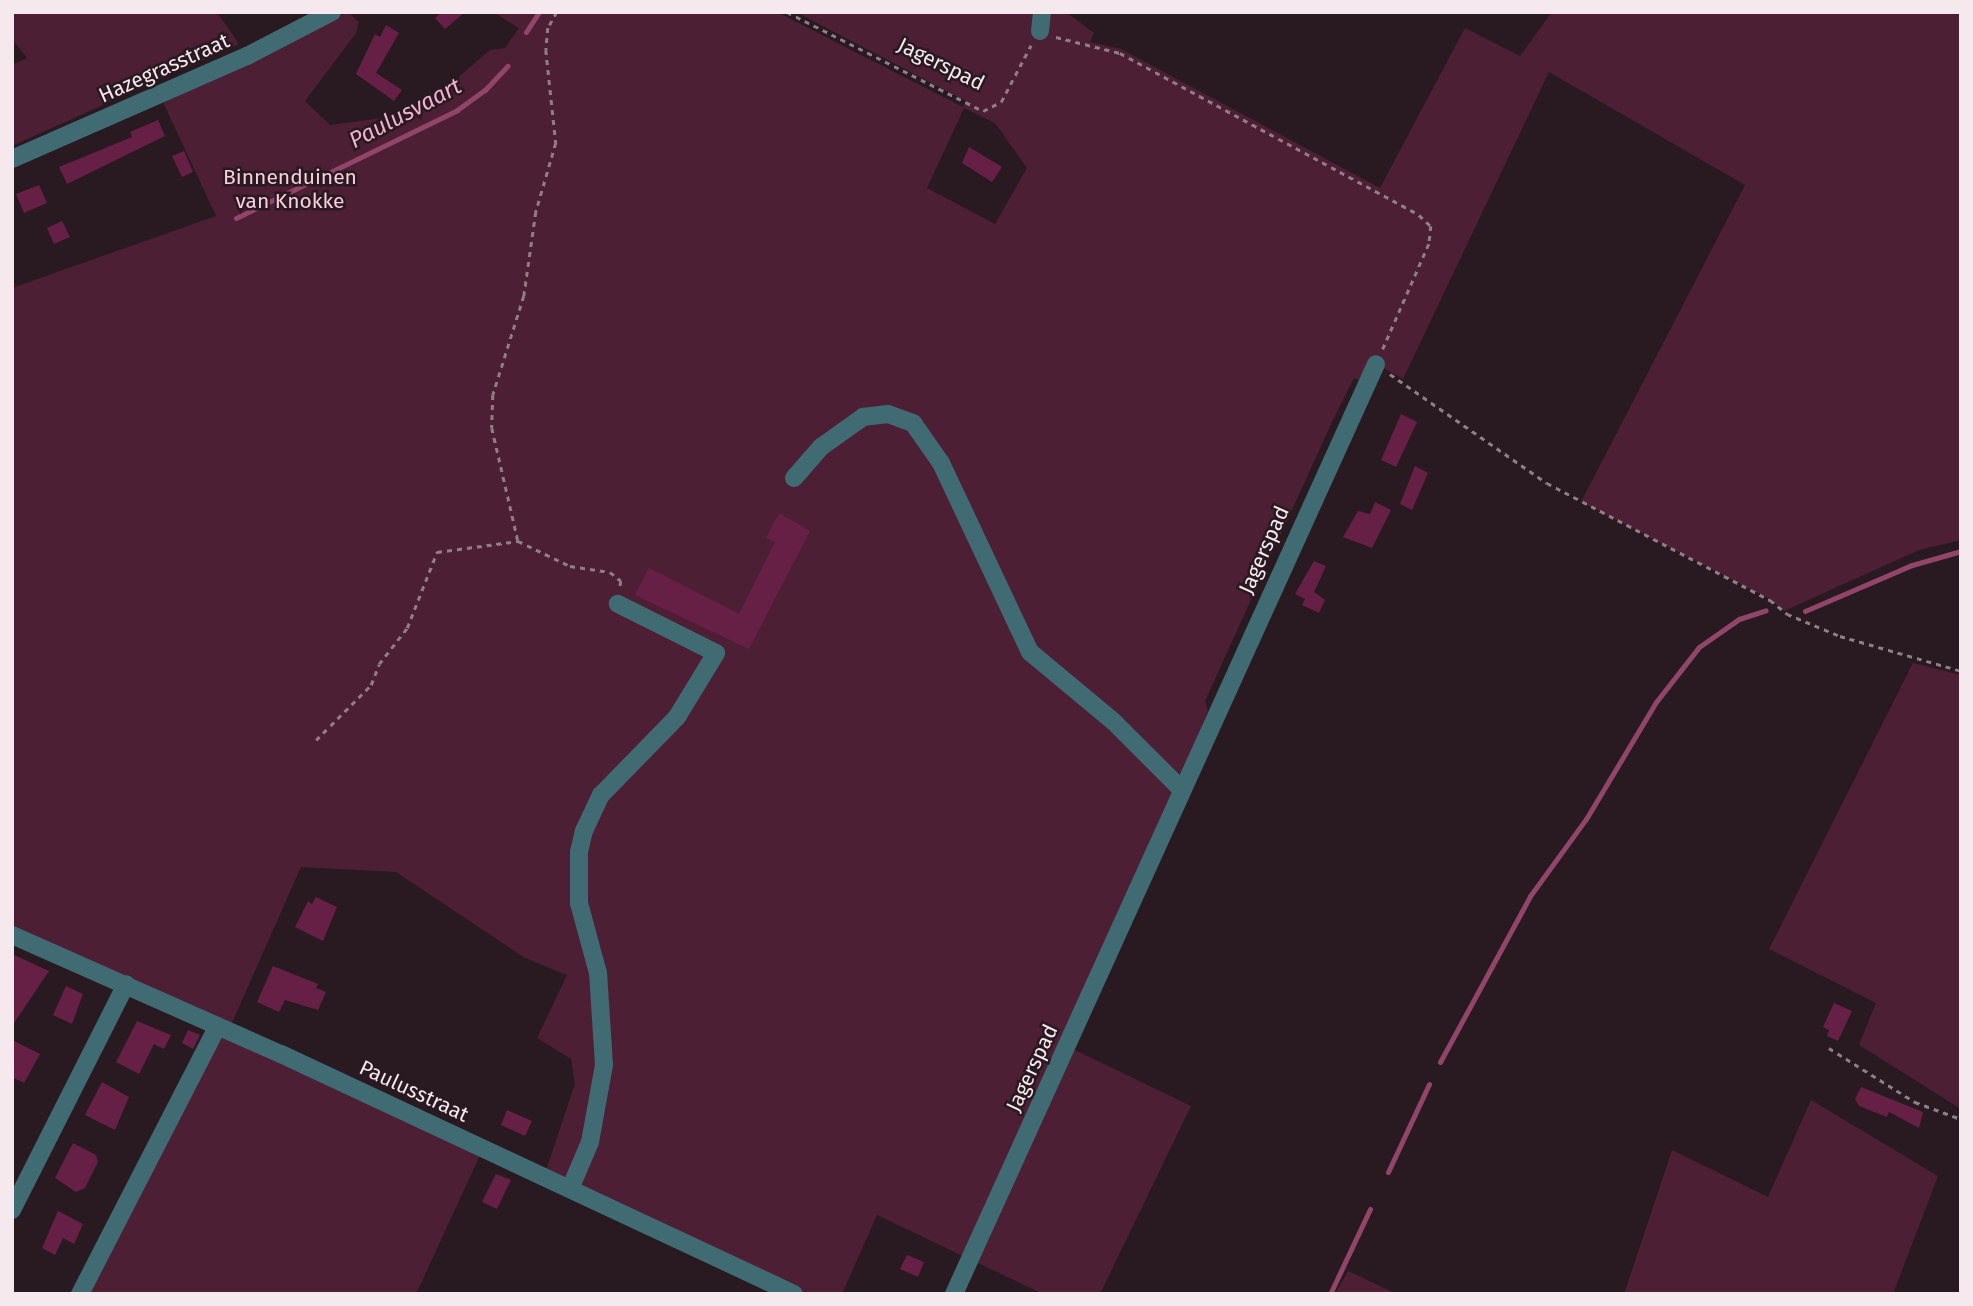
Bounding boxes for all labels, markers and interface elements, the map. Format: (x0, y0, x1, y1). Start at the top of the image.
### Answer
street label: Hazegrasstraat (95, 28, 233, 108)
street label: Jagerspad (893, 32, 989, 96)
water label: Paulusvaart (344, 72, 466, 154)
park label: Binnenduinen van Knokke (223, 164, 357, 214)
street label: Jagerspad (1233, 502, 1295, 598)
street label: Jagerspad (1001, 1020, 1063, 1116)
street label: Paulusstraat (355, 1055, 473, 1127)

